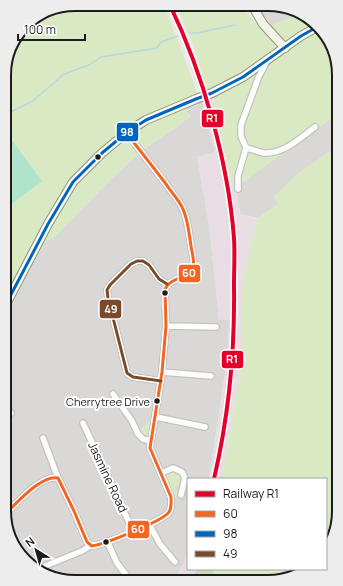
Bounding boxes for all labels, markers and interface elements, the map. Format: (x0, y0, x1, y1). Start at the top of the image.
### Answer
scale bar (18, 16, 85, 42)
text: 100 m (24, 21, 56, 38)
line badge: R1 (201, 109, 224, 128)
text: R1 (206, 110, 218, 125)
line badge: 98 (116, 122, 139, 142)
text: 98 (120, 124, 134, 139)
unlabelled marker (93, 152, 103, 162)
line badge: 60 (178, 264, 201, 283)
text: 60 (182, 265, 196, 280)
unlabelled marker (160, 288, 170, 298)
line badge: 49 (99, 299, 122, 319)
text: 49 (104, 301, 118, 316)
line badge: R1 (221, 350, 244, 369)
text: R1 (226, 351, 238, 366)
place label: Cherrytree Drive (66, 394, 151, 409)
marker: Cherrytree Drive (152, 396, 162, 406)
street label: Jasmine Road (84, 439, 132, 515)
legend (187, 478, 327, 570)
text: Railway R1 (223, 485, 279, 502)
text: 60 (223, 505, 238, 522)
line badge: 60 (127, 520, 150, 539)
text: 60 (131, 521, 145, 536)
text: 98 (223, 525, 237, 542)
north arrow (16, 530, 56, 570)
text: N (22, 533, 37, 550)
unlabelled marker (101, 537, 111, 547)
text: 49 (223, 545, 237, 562)

